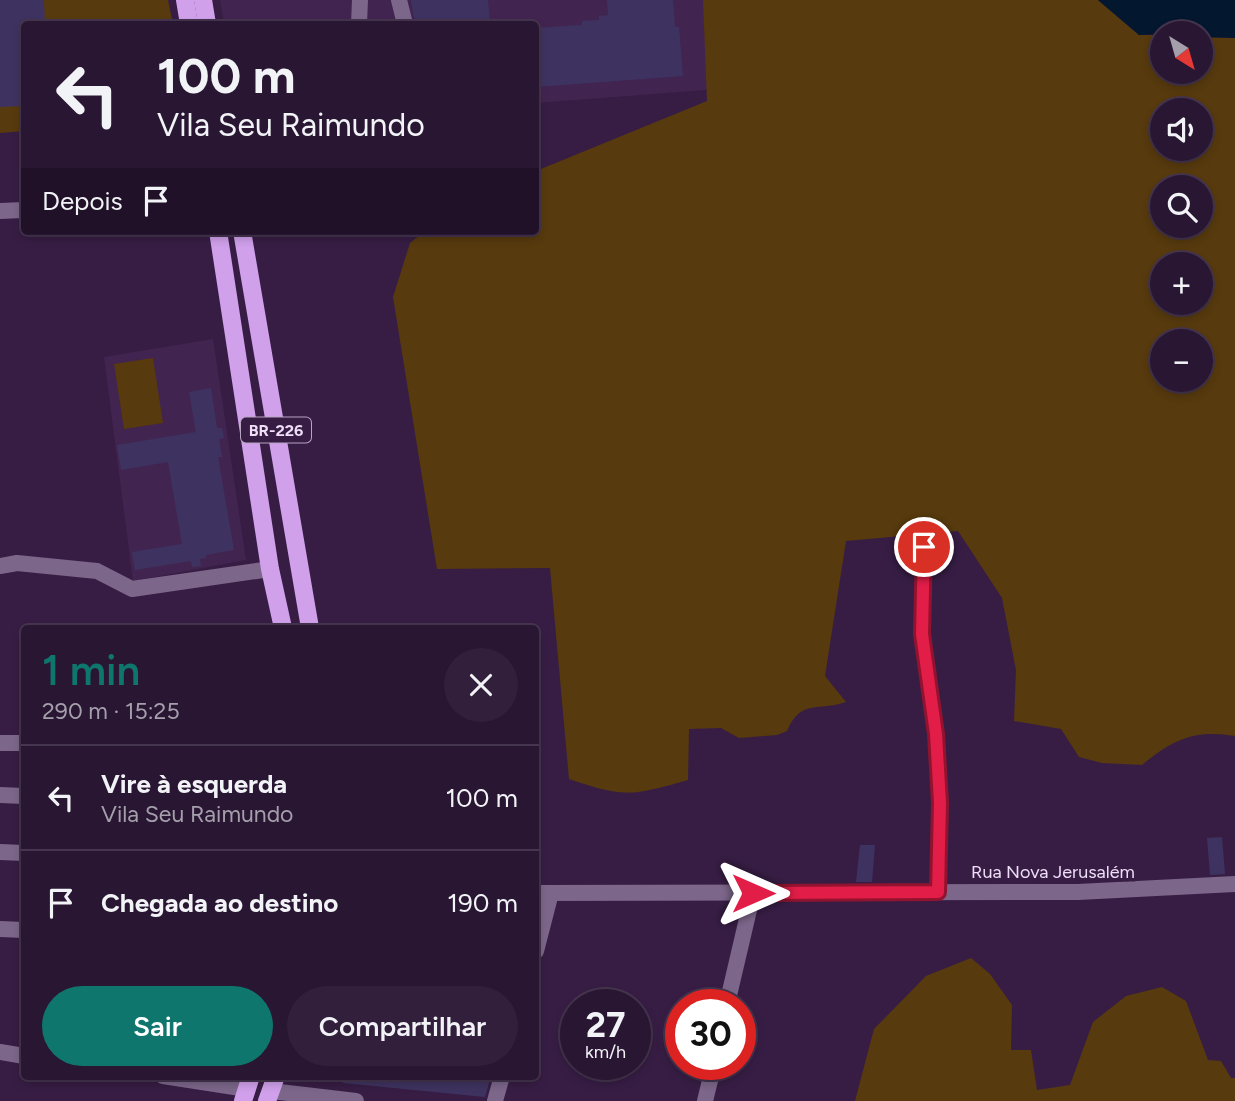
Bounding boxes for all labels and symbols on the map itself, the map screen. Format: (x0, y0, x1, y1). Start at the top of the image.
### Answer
north arrow (1150, 21, 1213, 84)
road number: BR-226 (241, 418, 311, 442)
pin (894, 517, 954, 577)
position arrow (716, 856, 790, 930)
street label: Rua Nova Jerusalém (971, 861, 1135, 883)
speed limit sign: 30 (665, 989, 756, 1080)

